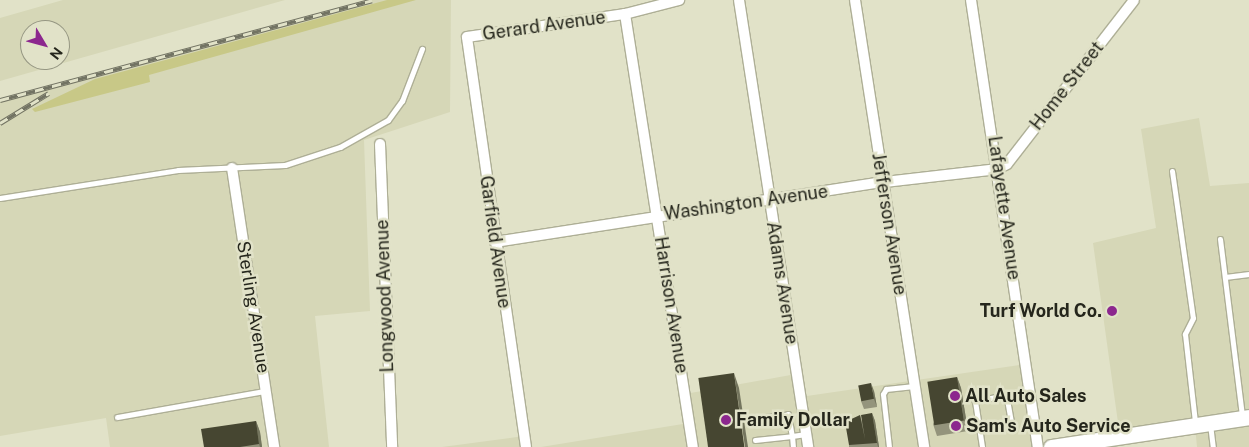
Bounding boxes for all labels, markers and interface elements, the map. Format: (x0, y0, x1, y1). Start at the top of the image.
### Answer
street label: Gerard Avenue (481, 7, 607, 45)
north arrow (20, 20, 70, 70)
street label: Home Street (1026, 37, 1108, 135)
text: N (47, 44, 66, 63)
street label: Lafayette Avenue (983, 135, 1025, 281)
street label: Jefferson Avenue (867, 151, 911, 297)
street label: Garfield Avenue (475, 174, 515, 310)
street label: Washington Avenue (663, 181, 829, 225)
street label: Longwood Avenue (372, 219, 398, 373)
street label: Adams Avenue (762, 220, 802, 346)
street label: Harrison Avenue (650, 235, 692, 375)
street label: Sterling Avenue (232, 239, 274, 375)
place label: Turf World Co. (980, 300, 1102, 322)
marker: Turf World Co. (1106, 305, 1118, 317)
place label: All Auto Sales (965, 385, 1087, 407)
marker: All Auto Sales (949, 390, 961, 402)
place label: Family Dollar (736, 409, 850, 431)
marker: Family Dollar (720, 414, 732, 426)
place label: Sam's Auto Service (966, 415, 1131, 437)
marker: Sam's Auto Service (950, 420, 962, 432)

